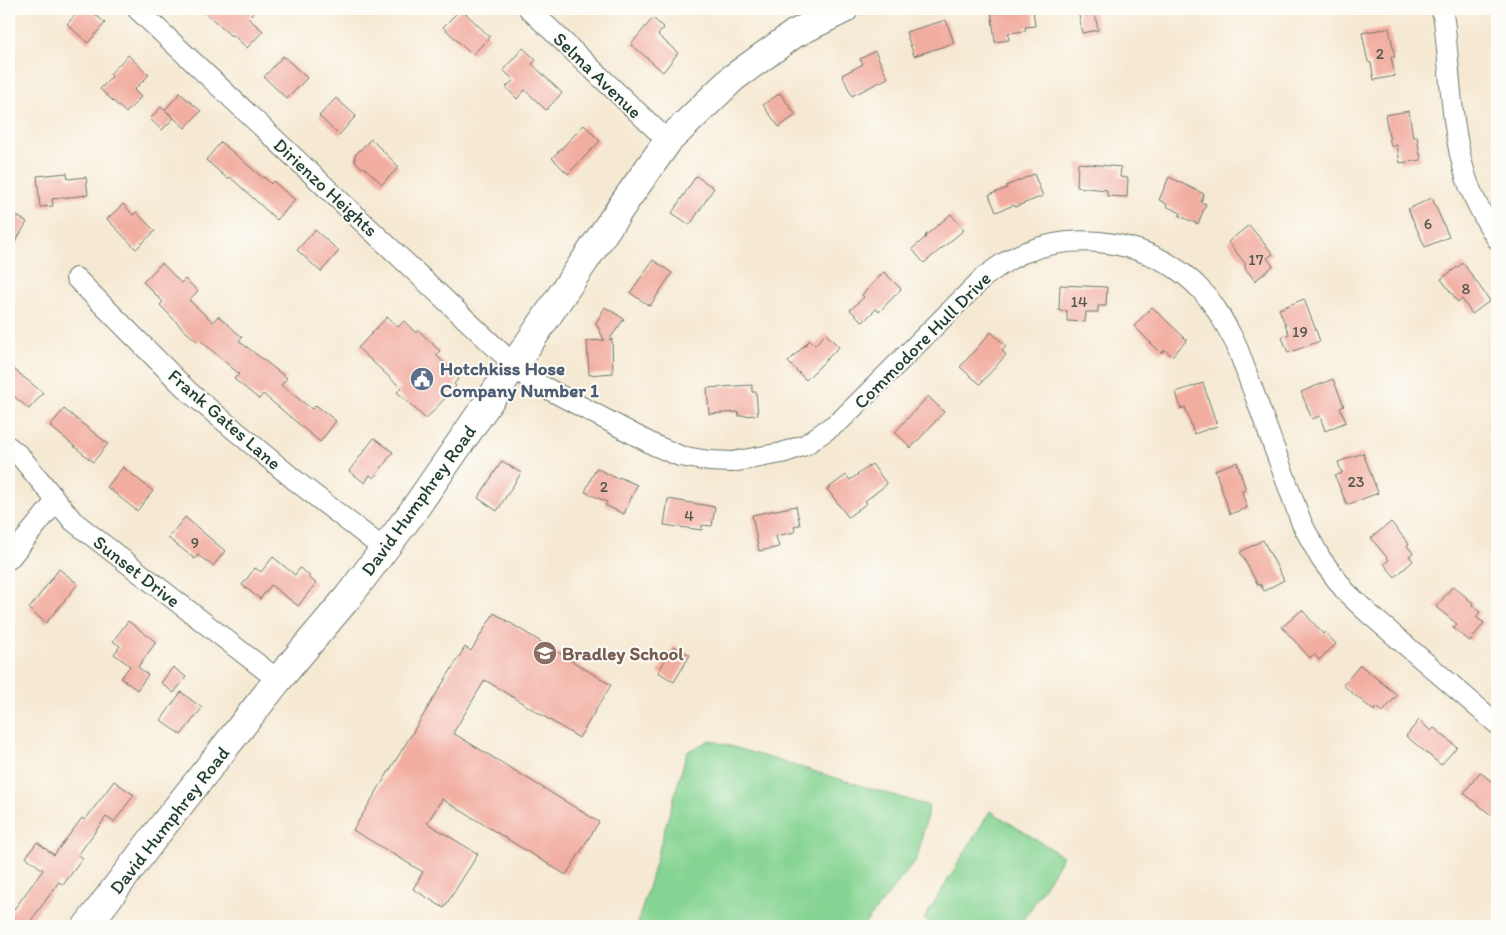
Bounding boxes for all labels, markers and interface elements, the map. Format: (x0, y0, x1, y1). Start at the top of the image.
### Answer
street label: Selma Avenue (549, 27, 647, 123)
house number: 2 (1376, 44, 1385, 63)
street label: Dirienzo Heights (269, 133, 383, 241)
house number: 6 (1424, 214, 1432, 233)
house number: 17 (1248, 250, 1264, 269)
street label: Commodore Hull Drive (849, 267, 996, 414)
house number: 8 (1462, 279, 1471, 298)
house number: 14 (1070, 292, 1088, 311)
house number: 19 (1292, 322, 1308, 341)
place label: Hotchkiss Hose Company Number 1 (440, 357, 599, 402)
street label: Frank Gates Lane (164, 364, 286, 475)
public building icon: Hotchkiss Hose Company Number 1 (409, 366, 435, 392)
street label: David Humphrey Road (356, 420, 481, 580)
house number: 23 (1347, 472, 1365, 491)
house number: 2 (600, 477, 609, 496)
house number: 4 (684, 506, 694, 525)
street label: Sunset Drive (89, 530, 185, 612)
house number: 9 (191, 533, 199, 552)
school or university icon: Bradley School (532, 640, 558, 666)
place label: Bradley School (562, 642, 684, 665)
street label: David Humphrey Road (105, 742, 234, 899)

